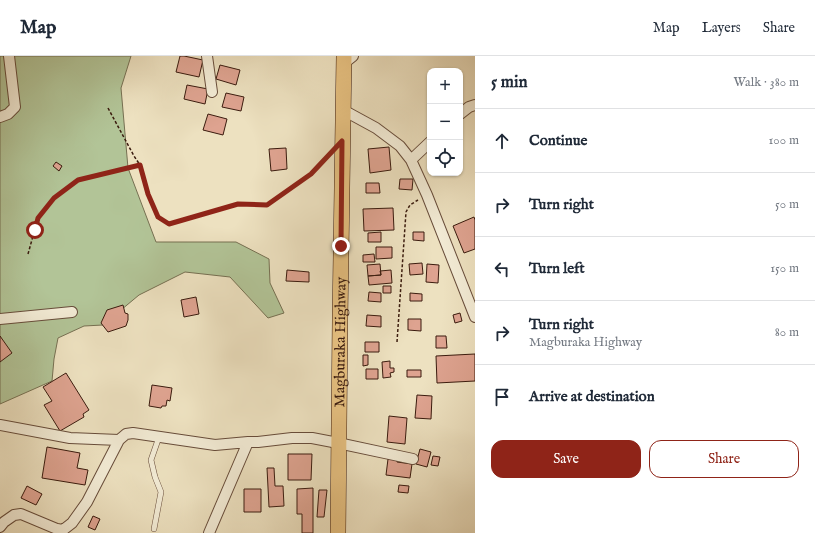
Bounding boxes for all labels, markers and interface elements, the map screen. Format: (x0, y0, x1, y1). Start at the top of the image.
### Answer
text: Map (20, 16, 56, 40)
text: Map (653, 19, 680, 37)
text: Layers (702, 19, 741, 37)
text: Share (763, 19, 795, 37)
map controls (427, 68, 463, 176)
button: + (427, 68, 463, 104)
text: 5 min (491, 72, 528, 93)
text: Walk · 380 m (734, 74, 799, 91)
button: − (427, 104, 463, 140)
icon: ahead (491, 130, 513, 152)
text: Continue (529, 131, 587, 150)
text: 100 m (769, 132, 799, 149)
button: locate (427, 140, 463, 176)
icon: right (491, 194, 513, 216)
text: Turn right (529, 195, 594, 214)
text: 50 m (775, 196, 799, 213)
route start (26, 221, 44, 239)
route end (332, 237, 350, 255)
icon: left (491, 258, 513, 280)
text: Turn left (529, 259, 585, 278)
text: 150 m (770, 260, 799, 277)
street label: Magburaka Highway (330, 276, 351, 407)
text: Turn right (529, 315, 594, 334)
icon: right (491, 322, 513, 344)
text: 80 m (775, 324, 799, 341)
text: Magburaka Highway (529, 334, 642, 351)
icon: arrive (491, 386, 513, 408)
text: Arrive at destination (529, 387, 655, 406)
button: Save (491, 440, 641, 478)
button: Share (649, 440, 799, 478)

